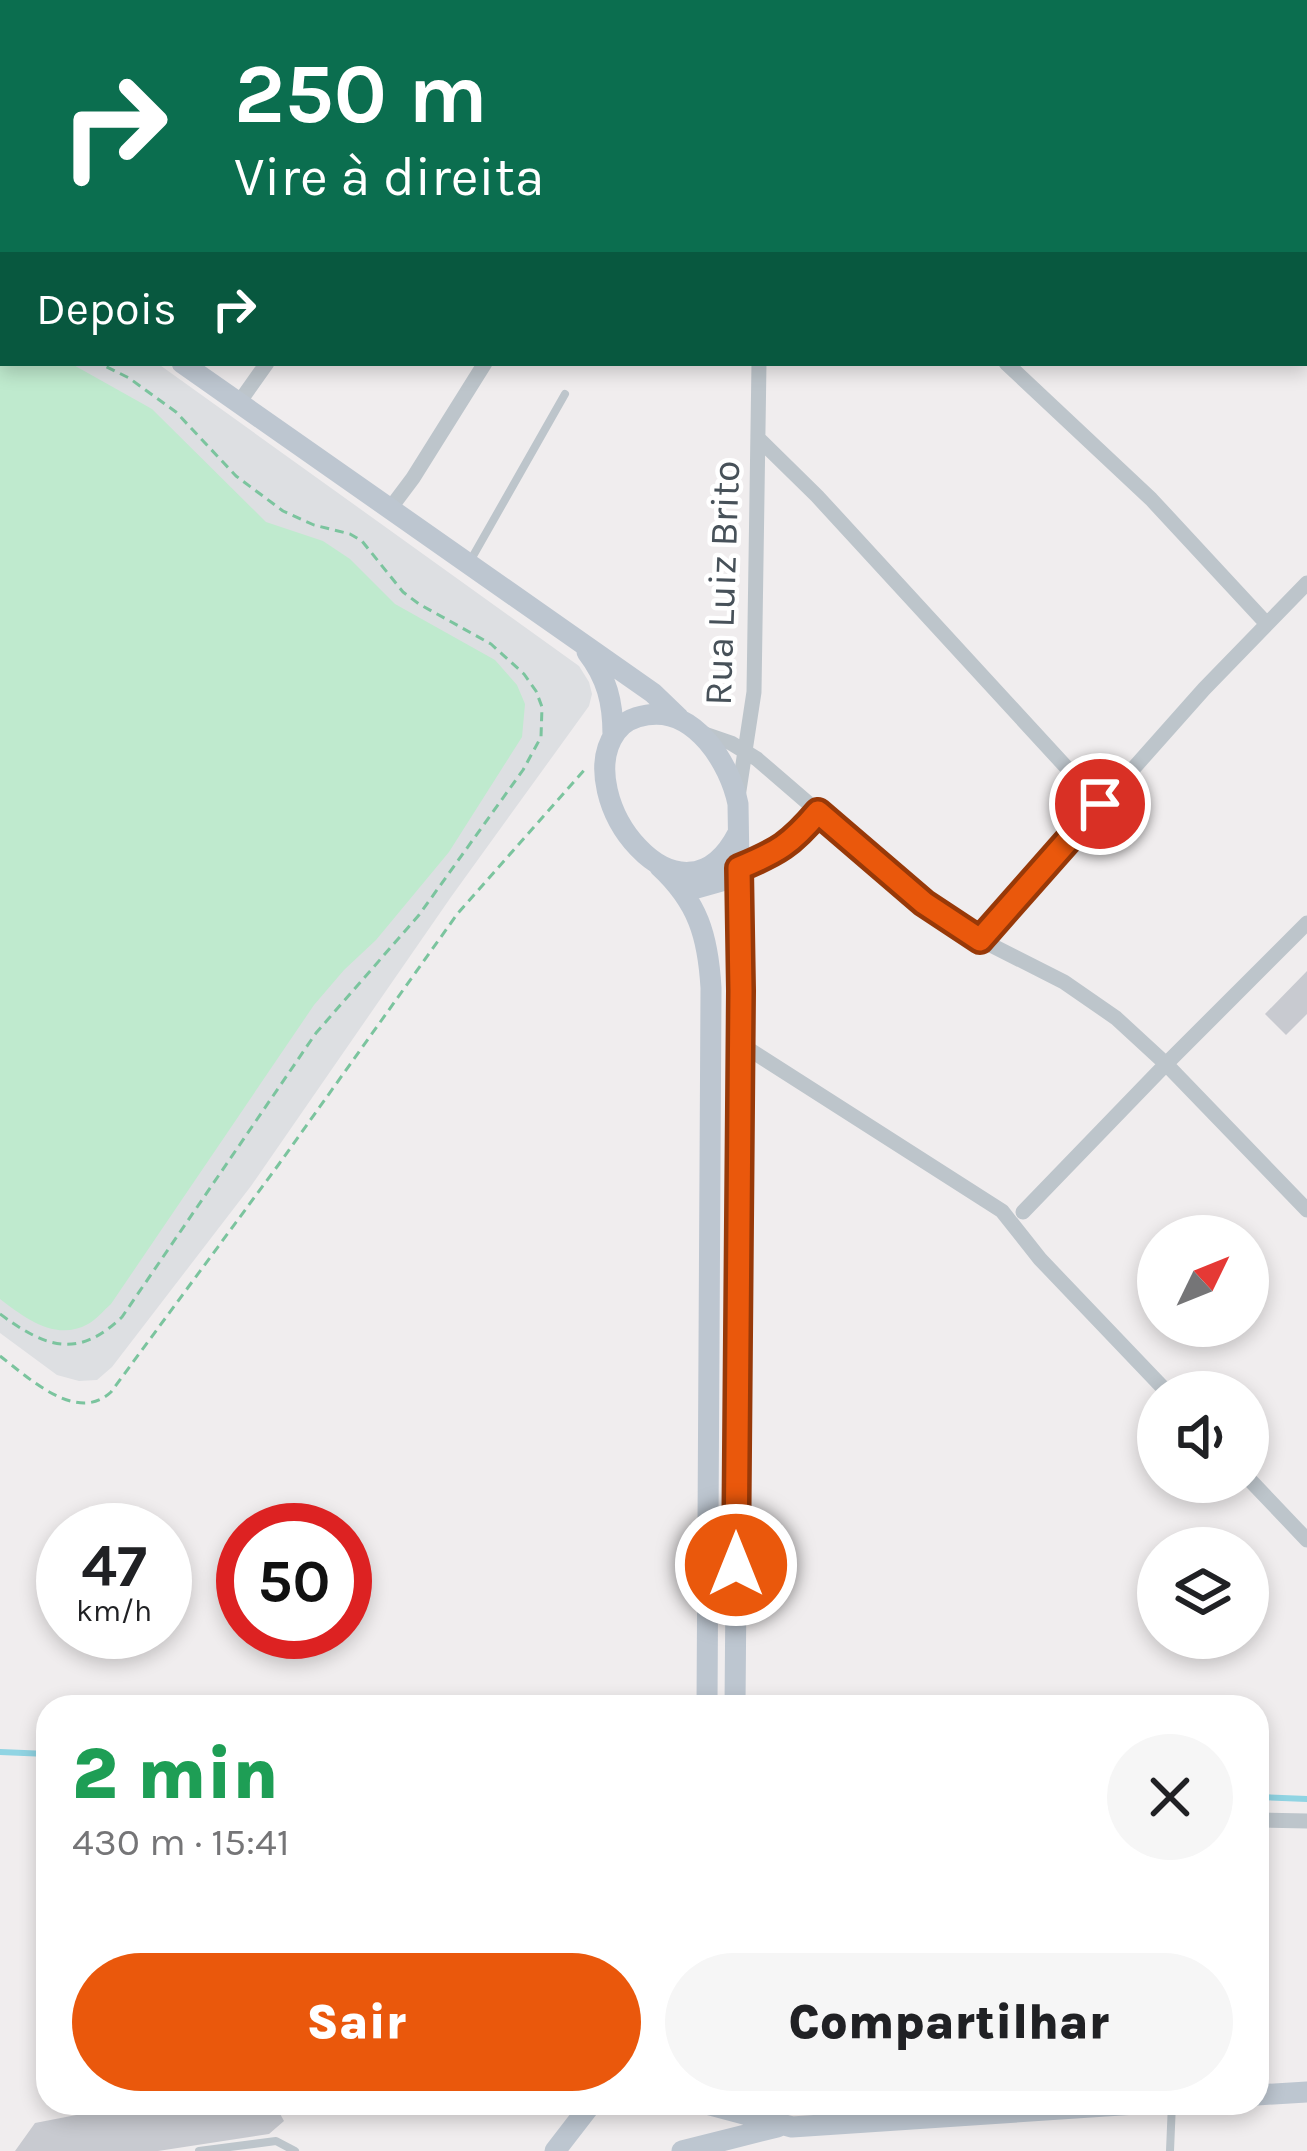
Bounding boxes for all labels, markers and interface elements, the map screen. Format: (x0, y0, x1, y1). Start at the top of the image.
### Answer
text: 250 m (234, 45, 488, 143)
icon: right (36, 48, 192, 204)
text: Vire à direita (234, 145, 545, 209)
icon: right (201, 276, 267, 342)
text: Depois (36, 283, 177, 335)
street label: Rua Luiz Brito (695, 460, 749, 706)
pin (1049, 753, 1151, 855)
icon: arrive (1067, 771, 1133, 837)
north arrow (1137, 1215, 1269, 1347)
map controls (1137, 1215, 1269, 1659)
button: sound (1137, 1371, 1269, 1503)
position arrow (673, 1502, 799, 1628)
speed limit sign: 50 (216, 1503, 372, 1659)
button: layers (1137, 1527, 1269, 1659)
text: 47 (81, 1531, 147, 1601)
text: km/h (76, 1593, 152, 1629)
text: 2 min (72, 1732, 278, 1816)
button: close (1107, 1734, 1233, 1860)
text: 430 m · 15:41 (72, 1819, 290, 1865)
button: Sair (72, 1953, 641, 2091)
button: Compartilhar (665, 1953, 1233, 2091)

